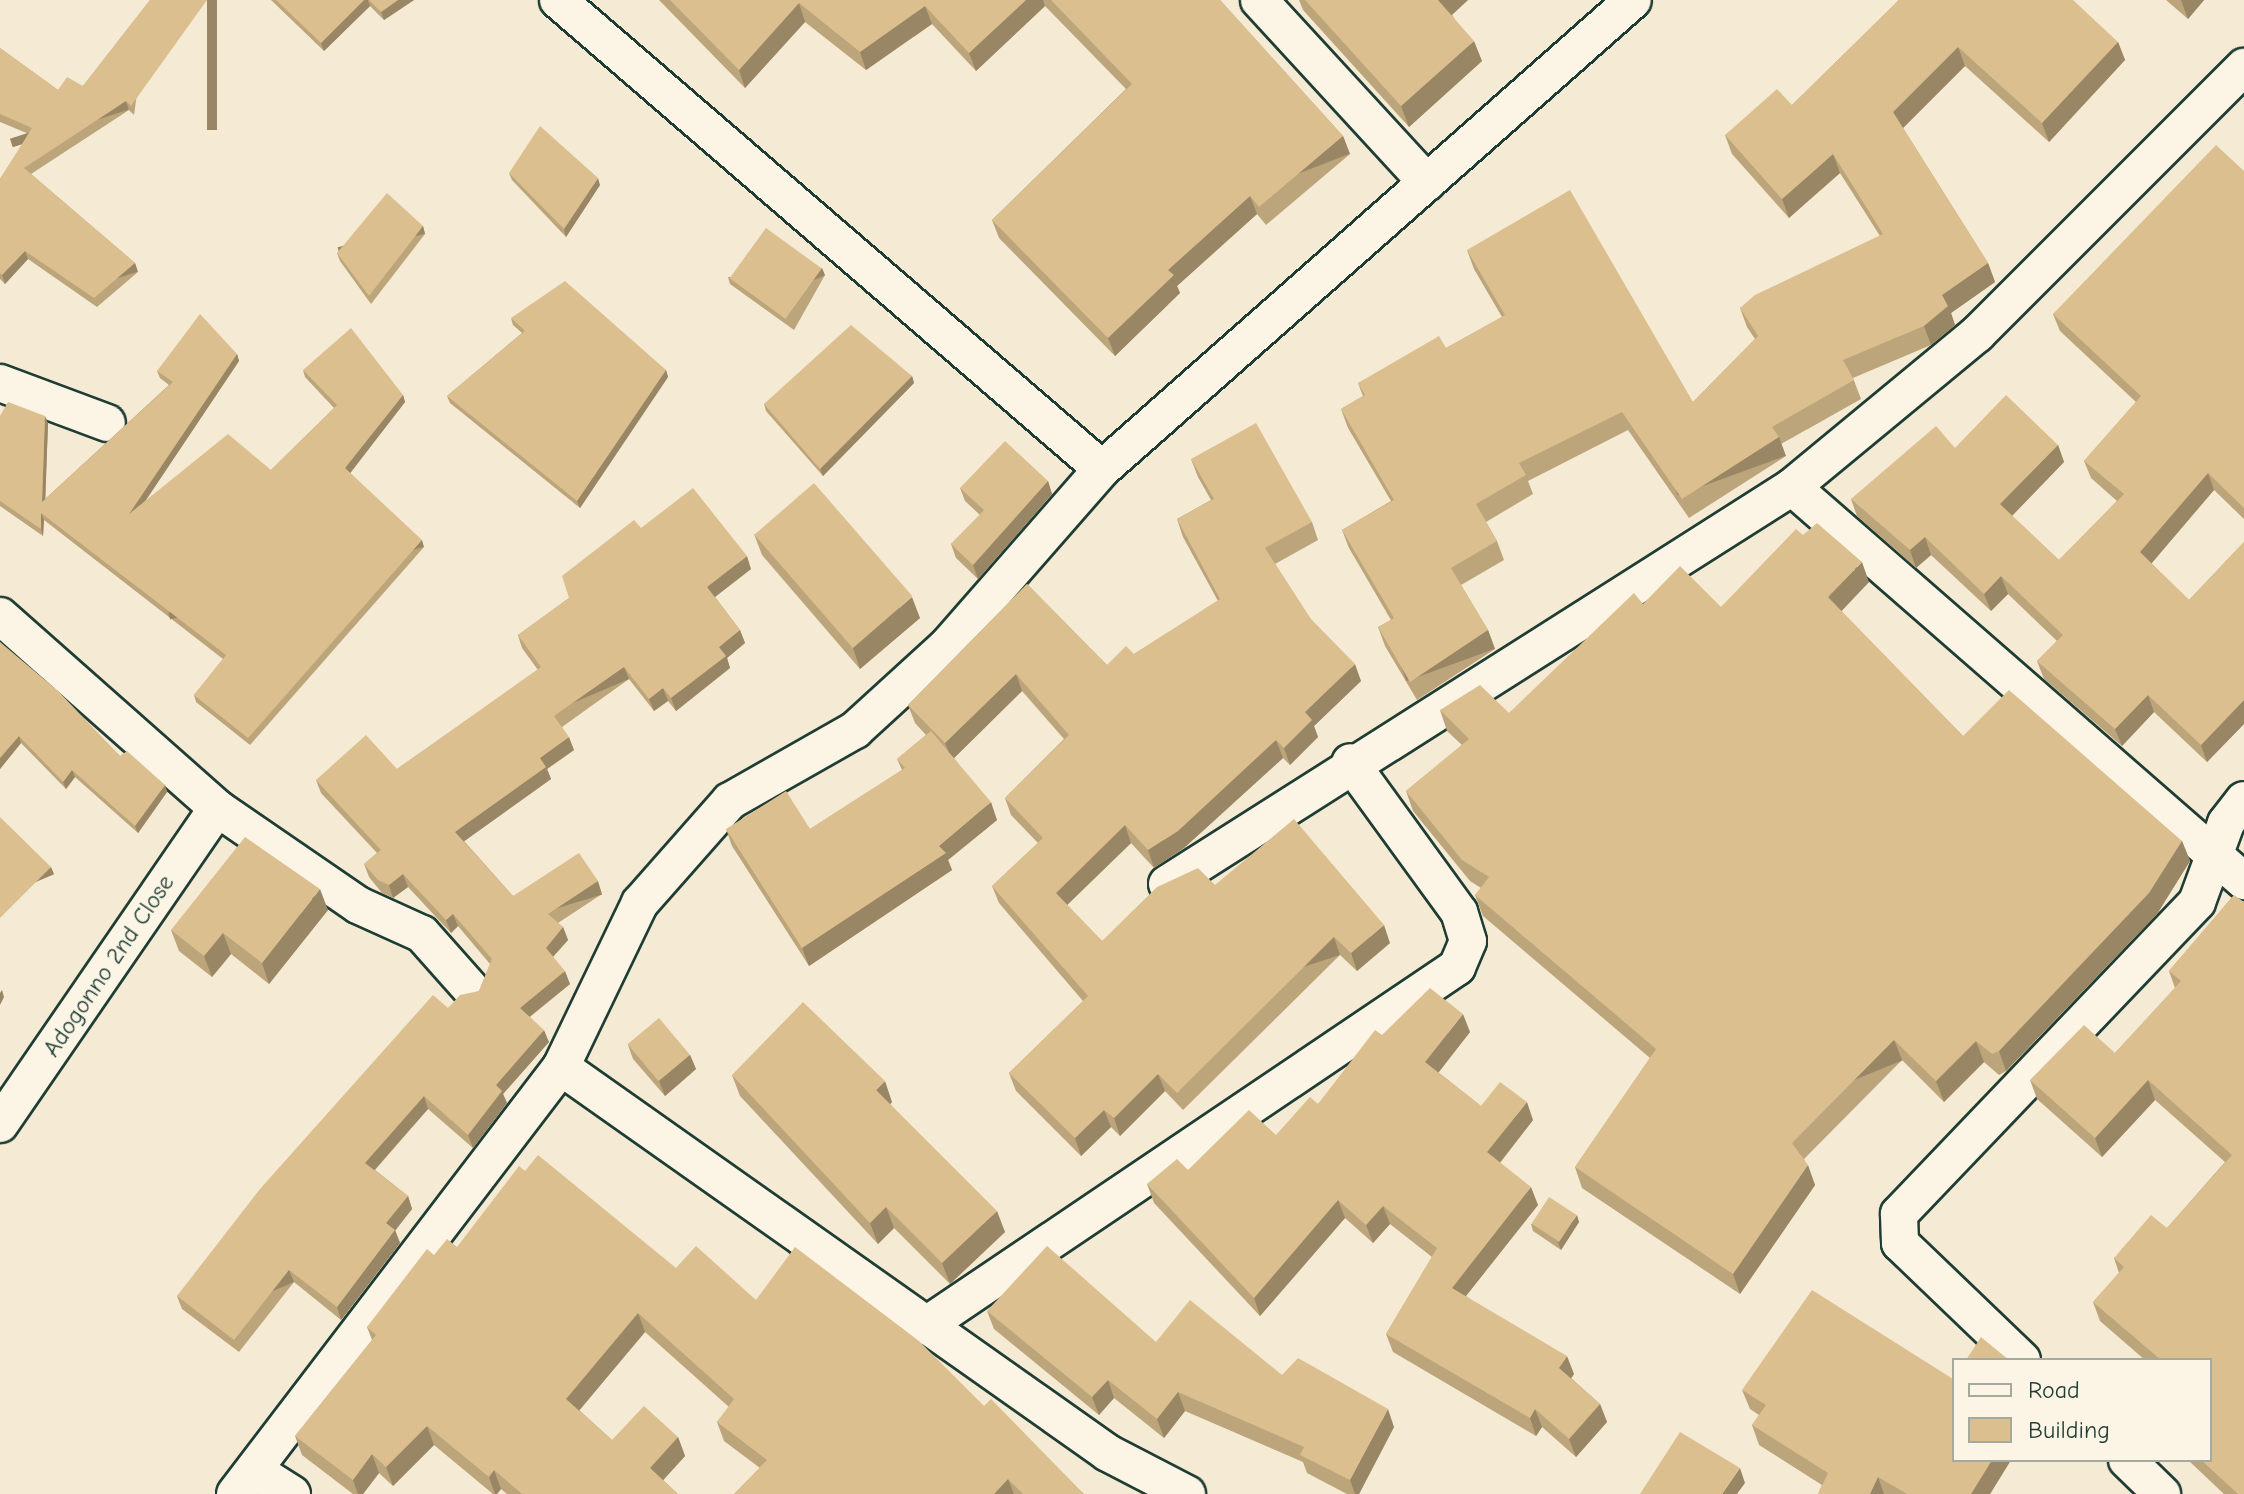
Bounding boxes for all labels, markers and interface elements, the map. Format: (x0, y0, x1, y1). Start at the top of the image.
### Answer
street label: Adogonno 2nd Close (37, 870, 181, 1062)
legend (1952, 1358, 2212, 1462)
text: Road (2028, 1376, 2080, 1404)
text: Building (2028, 1416, 2110, 1444)

